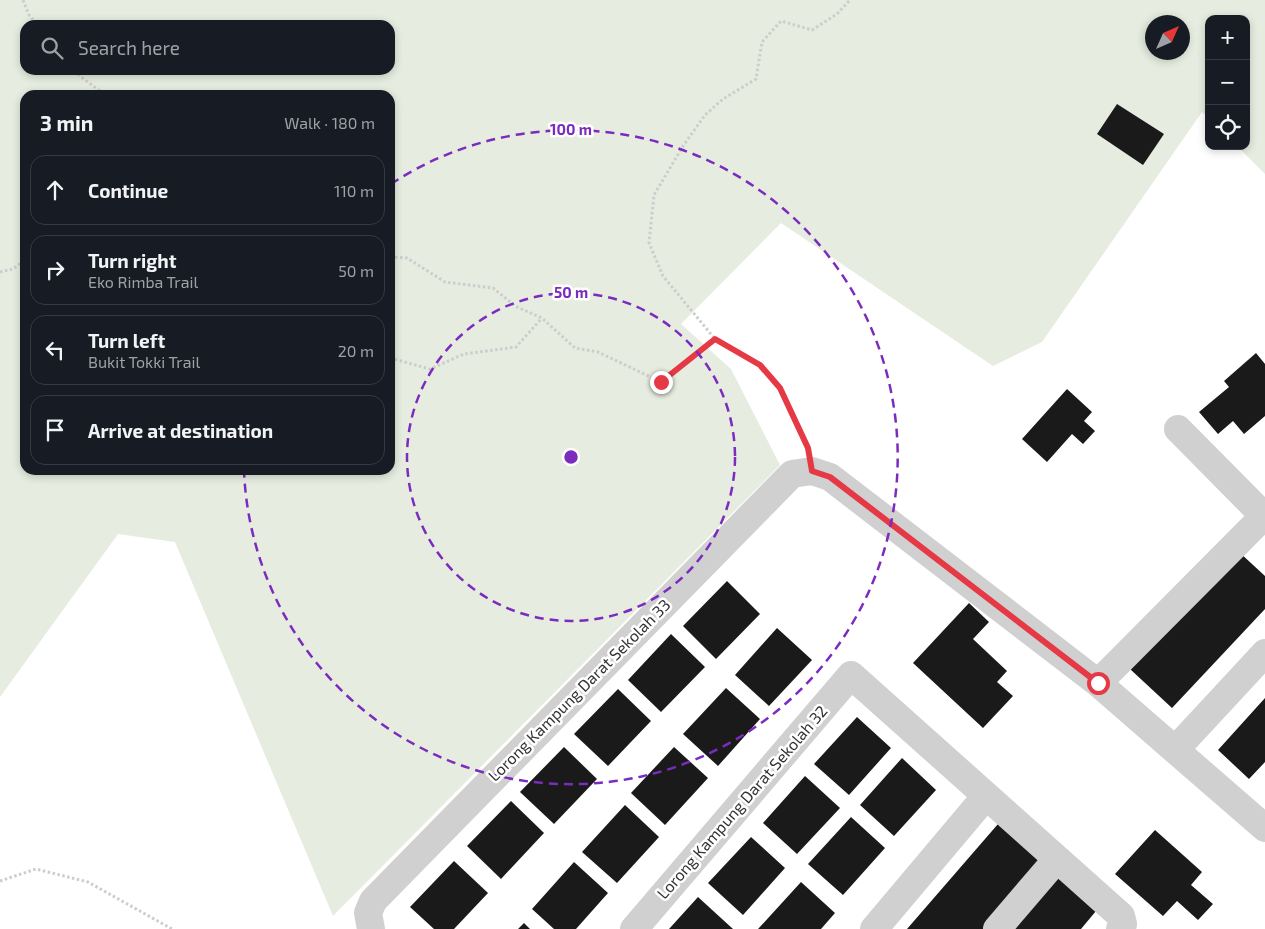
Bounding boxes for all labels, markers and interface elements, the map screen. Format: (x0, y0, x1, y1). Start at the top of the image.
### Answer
north arrow (1145, 15, 1190, 60)
map controls (1205, 15, 1250, 150)
button: + (1205, 15, 1250, 60)
search box (20, 20, 395, 75)
icon: search (38, 34, 66, 62)
text: Search here (78, 36, 180, 59)
button: − (1205, 60, 1250, 105)
button: locate (1205, 105, 1250, 150)
text: 3 min (40, 110, 93, 135)
text: Walk · 180 m (284, 113, 375, 132)
text: 100 m (550, 120, 592, 138)
icon: ahead (41, 176, 69, 204)
text: Continue (88, 179, 168, 202)
text: 110 m (334, 181, 374, 200)
text: Turn right (88, 249, 176, 272)
icon: right (41, 256, 69, 284)
text: 50 m (338, 261, 374, 280)
text: Eko Rimba Trail (88, 272, 198, 291)
text: 50 m (554, 283, 588, 301)
text: Turn left (88, 329, 165, 352)
icon: left (41, 336, 69, 364)
text: 20 m (338, 341, 374, 360)
text: Bukit Tokki Trail (88, 352, 200, 371)
route end (650, 371, 673, 394)
icon: arrive (41, 416, 69, 444)
text: Arrive at destination (88, 419, 273, 442)
centre of rings (562, 448, 580, 466)
street label: Lorong Kampung Darat Sekolah 33 (484, 595, 674, 785)
route start (1087, 672, 1110, 695)
street label: Lorong Kampung Darat Sekolah 32 (652, 701, 831, 902)

